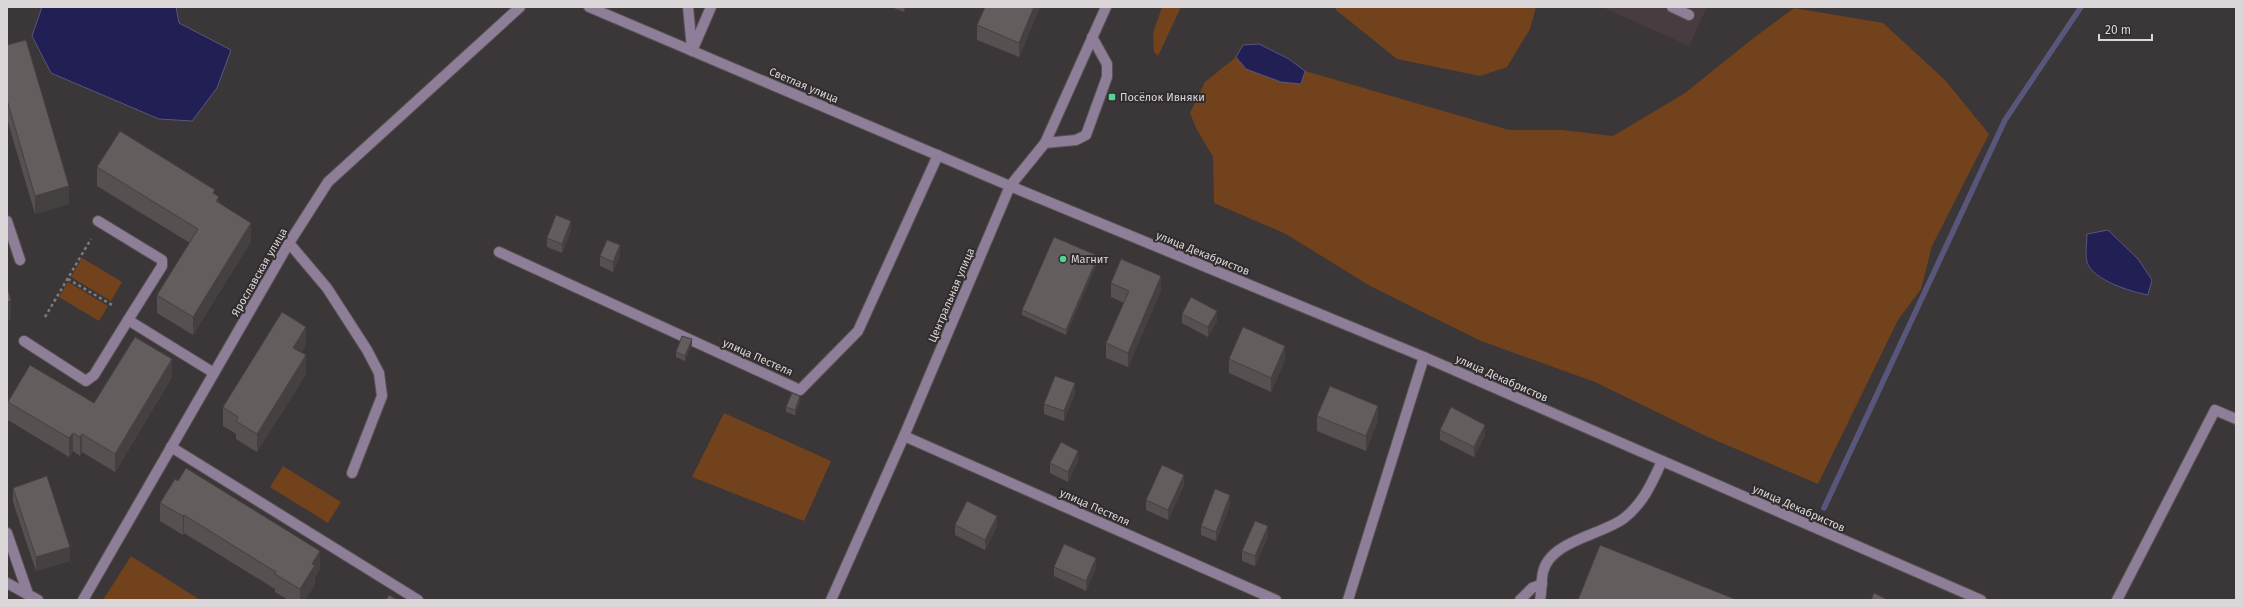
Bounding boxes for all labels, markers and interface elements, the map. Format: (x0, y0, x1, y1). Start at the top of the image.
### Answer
scale bar (2099, 16, 2152, 42)
text: 20 m (2105, 23, 2131, 37)
street label: Светлая улица (767, 65, 841, 106)
place label: Посёлок Ивняки (1120, 91, 1205, 104)
marker: Посёлок Ивняки (1107, 92, 1117, 102)
street label: Ярославская улица (229, 226, 290, 319)
street label: улица Декабристов (1154, 229, 1252, 278)
street label: Центральная улица (926, 246, 977, 344)
place label: Магнит (1071, 253, 1108, 266)
marker: Магнит (1058, 254, 1068, 264)
street label: улица Пестеля (721, 336, 795, 379)
street label: улица Декабристов (1454, 352, 1550, 405)
street label: улица Декабристов (1751, 482, 1847, 535)
street label: улица Пестеля (1058, 486, 1132, 529)

